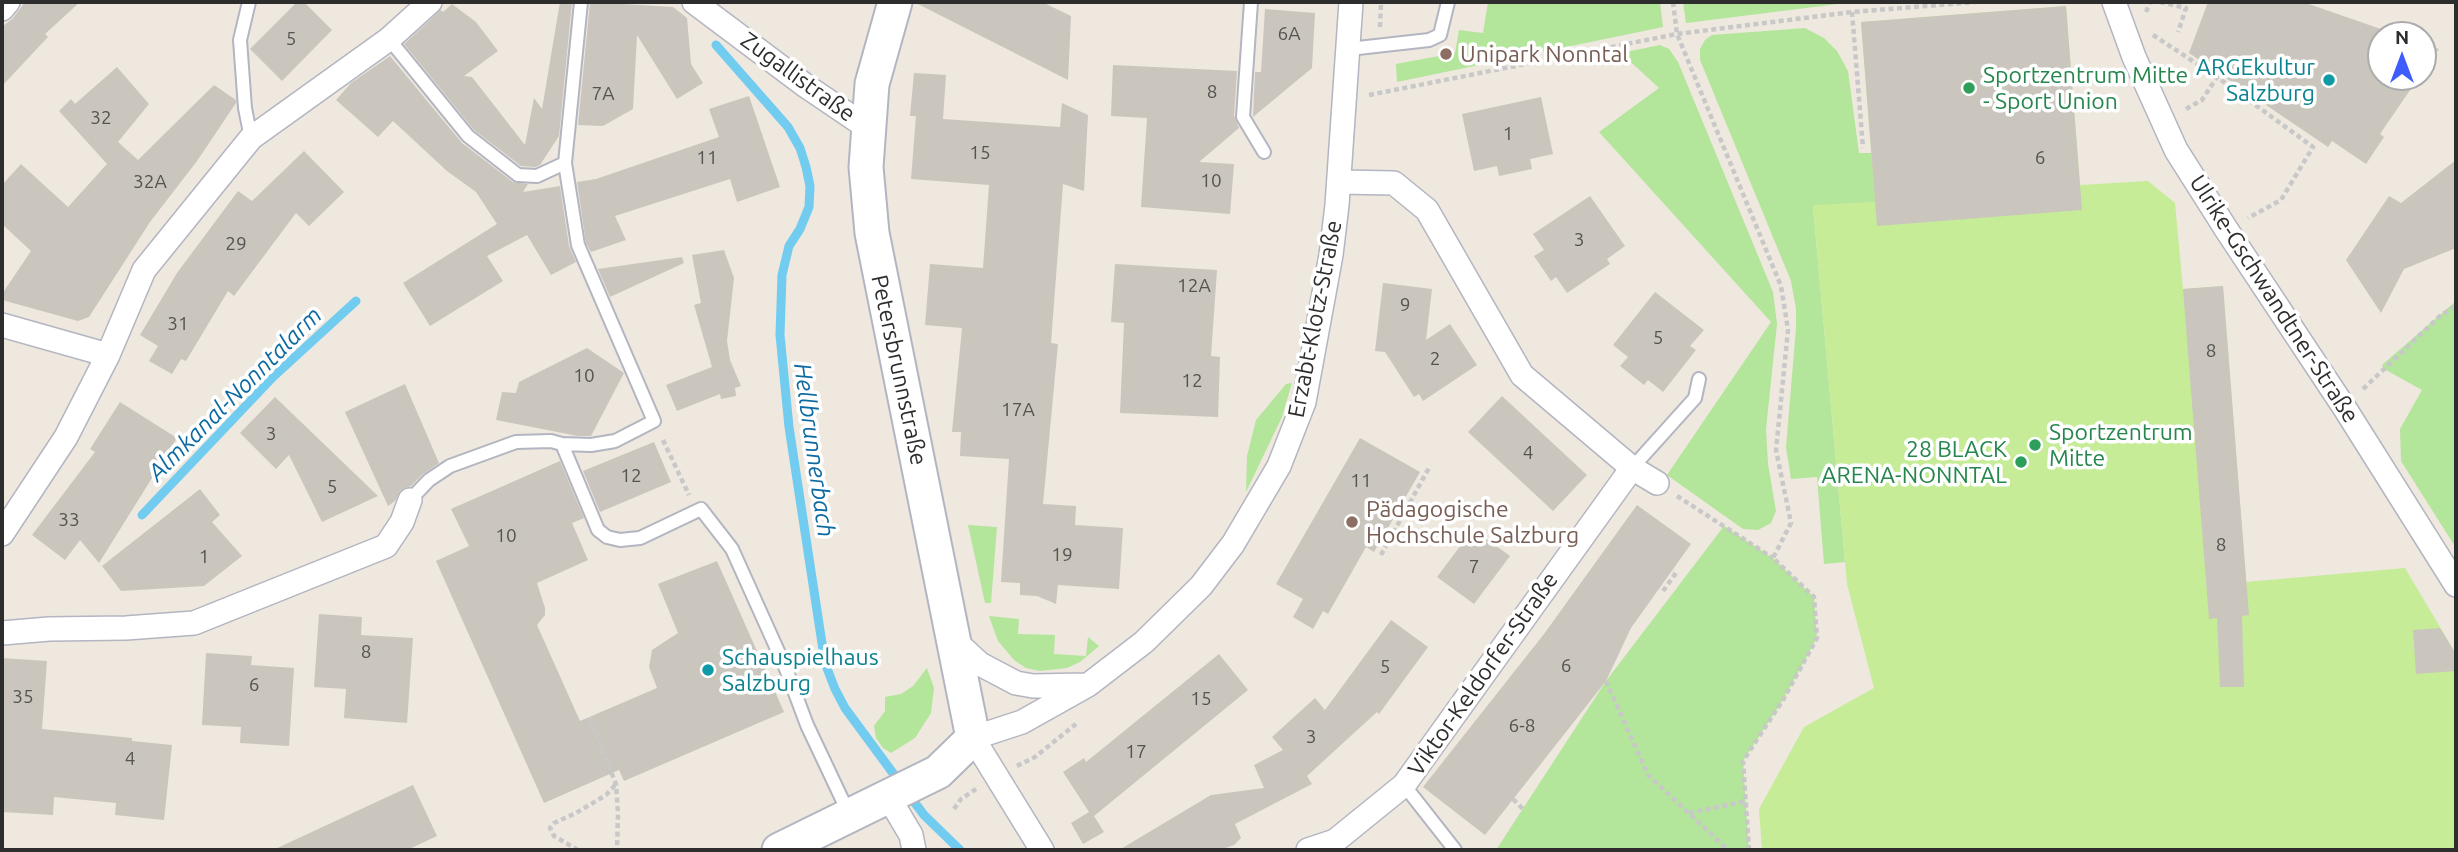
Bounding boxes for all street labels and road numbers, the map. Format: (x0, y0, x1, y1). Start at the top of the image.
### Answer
street label: Zugallistraße (735, 26, 861, 128)
street label: Ulrike-Gschwandtner-Straße (2183, 170, 2365, 428)
street label: Erzabt-Klotz-Straße (1282, 218, 1348, 420)
street label: Petersbrunnstraße (865, 272, 933, 468)
street label: Viktor-Keldorfer-Straße (1402, 567, 1564, 781)

